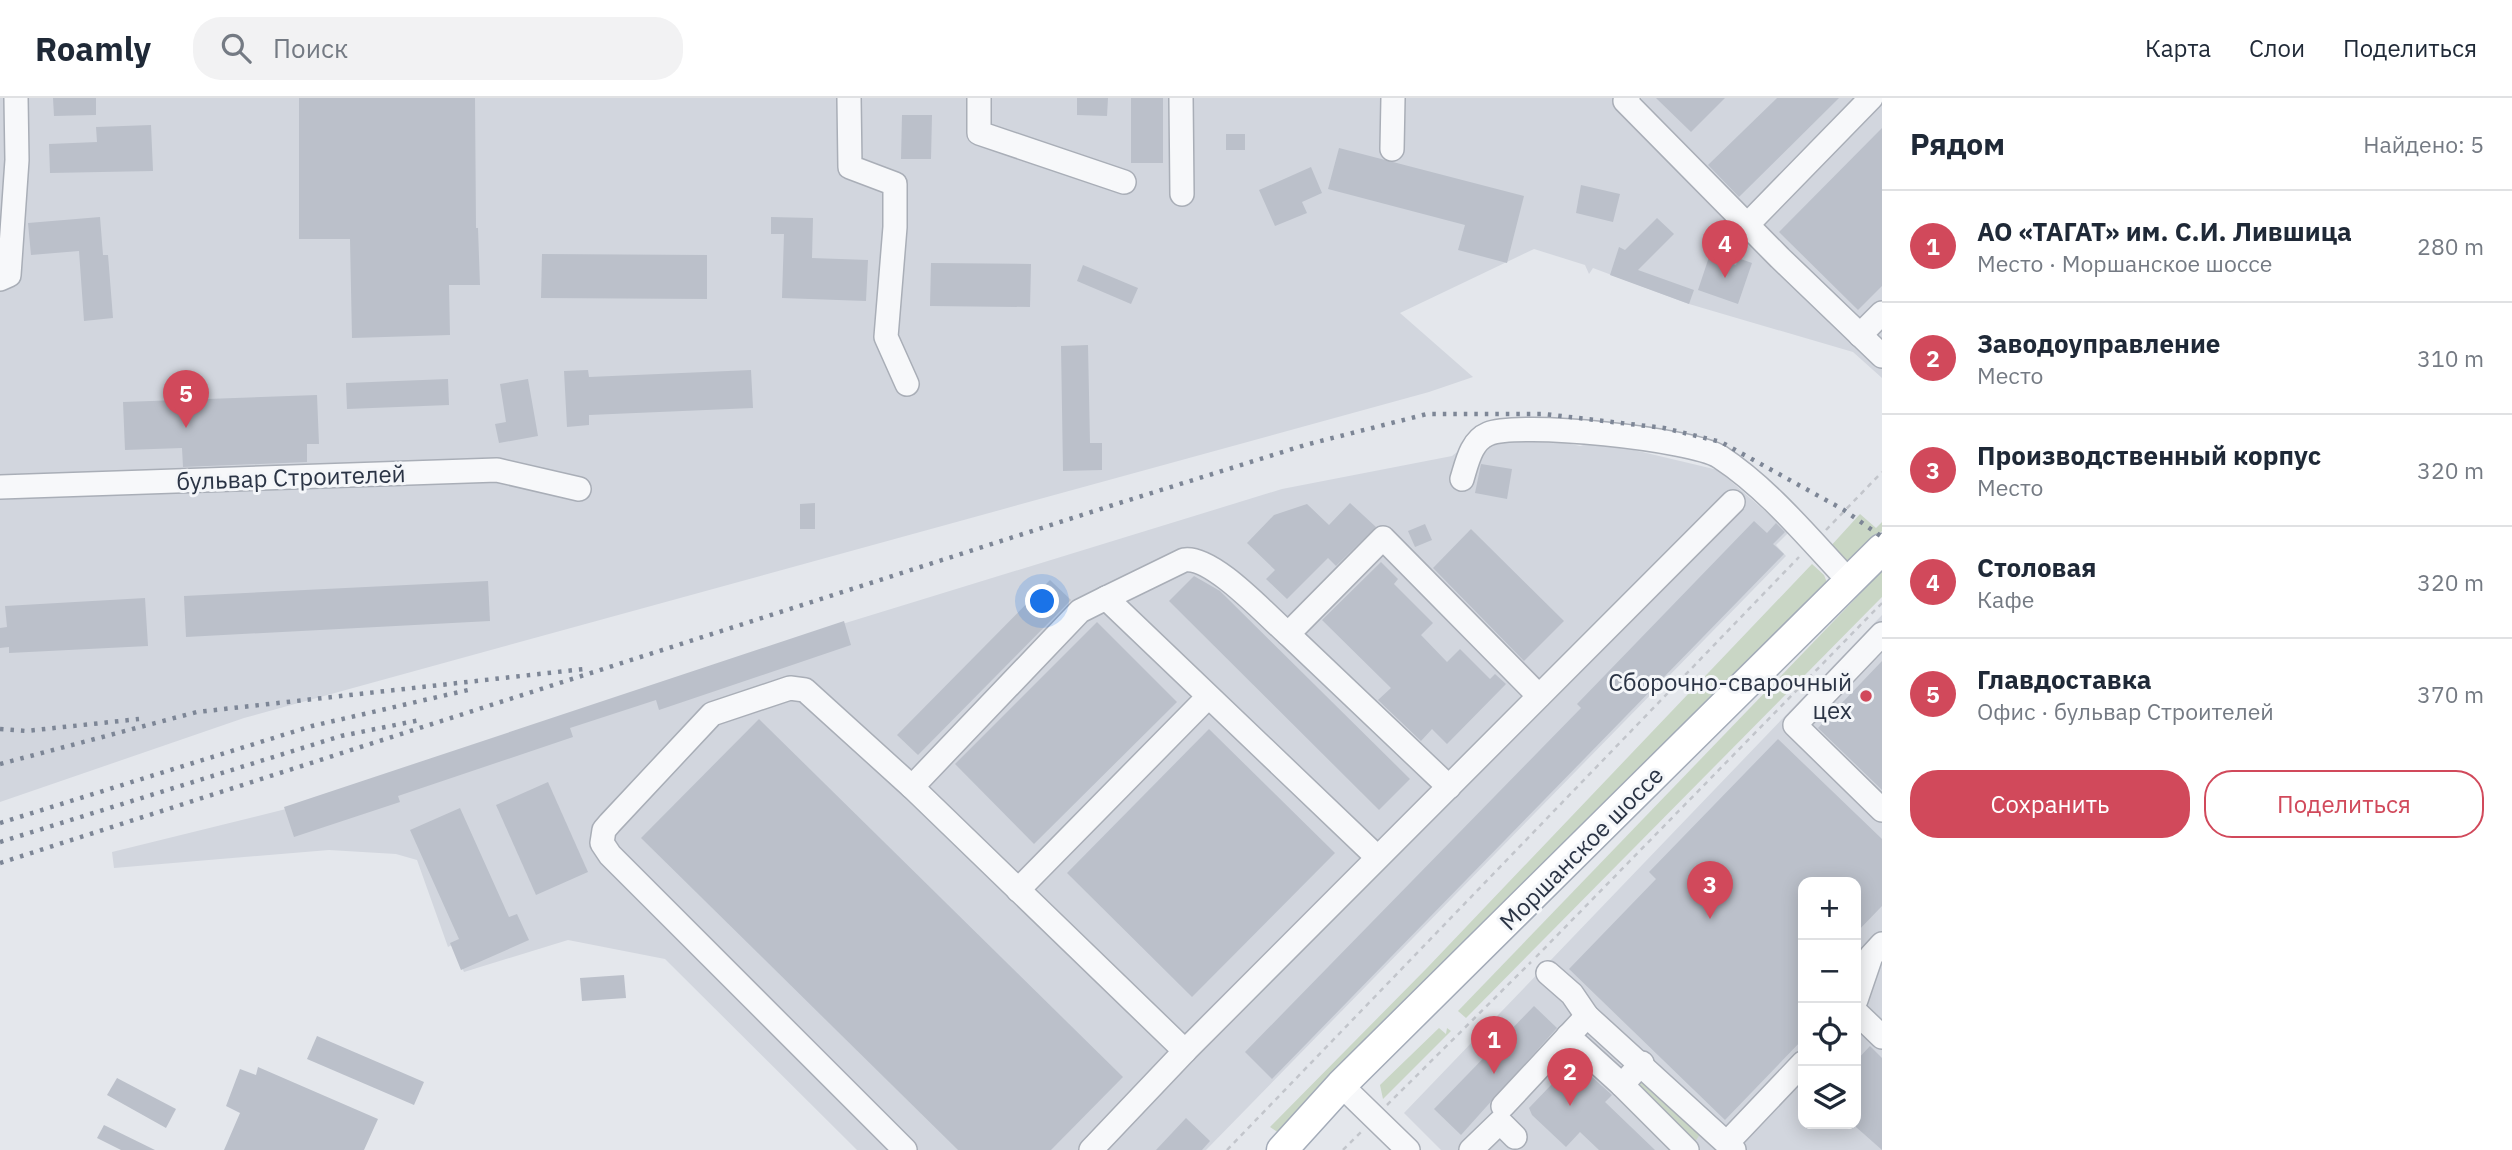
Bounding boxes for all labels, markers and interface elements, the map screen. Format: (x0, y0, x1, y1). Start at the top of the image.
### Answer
search box (193, 17, 683, 80)
text: Roamly (35, 27, 151, 70)
icon: search (217, 29, 255, 67)
text: Поиск (273, 31, 348, 65)
text: Карта (2145, 32, 2211, 64)
text: Слои (2249, 32, 2305, 64)
text: Поделиться (2343, 32, 2477, 64)
text: Рядом (1910, 124, 2005, 163)
text: Найдено: 5 (2363, 129, 2484, 159)
text: АО «ТАГАТ» им. С.И. Лившица (1977, 214, 2352, 248)
pin: 4 (1702, 220, 1748, 278)
text: 1 (1926, 231, 1940, 261)
text: 280 m (2417, 231, 2484, 261)
text: Место · Моршанское шоссе (1977, 248, 2272, 278)
text: Заводоуправление (1977, 326, 2220, 360)
text: 2 (1926, 343, 1940, 373)
text: 310 m (2417, 343, 2484, 373)
text: Место (1977, 360, 2043, 390)
pin: 5 (163, 370, 209, 428)
text: Производственный корпус (1977, 438, 2321, 472)
text: 3 (1926, 455, 1940, 485)
text: 320 m (2417, 455, 2484, 485)
street label: бульвар Строителей (176, 457, 406, 497)
text: Место (1977, 472, 2043, 502)
text: Столовая (1977, 550, 2097, 584)
text: 4 (1926, 567, 1940, 597)
text: 320 m (2417, 567, 2484, 597)
your location (1025, 584, 1059, 618)
text: Кафе (1977, 584, 2034, 614)
text: Главдоставка (1977, 662, 2152, 696)
place label: Сборочно-сварочный цех (1608, 666, 1852, 726)
text: 5 (1926, 679, 1940, 709)
text: 370 m (2417, 679, 2484, 709)
marker: Сборочно-сварочный цех (1858, 688, 1874, 704)
text: Офис · бульвар Строителей (1977, 696, 2274, 726)
street label: Моршанское шоссе (1492, 759, 1670, 937)
button: Сохранить (1910, 770, 2190, 838)
button: Поделиться (2204, 770, 2484, 838)
pin: 3 (1687, 861, 1733, 919)
map controls (1798, 877, 1861, 1129)
button: + (1798, 877, 1861, 940)
button: − (1798, 940, 1861, 1003)
button: locate (1798, 1003, 1861, 1066)
pin: 1 (1471, 1016, 1517, 1074)
pin: 2 (1547, 1048, 1593, 1106)
button: layers (1798, 1066, 1861, 1129)

